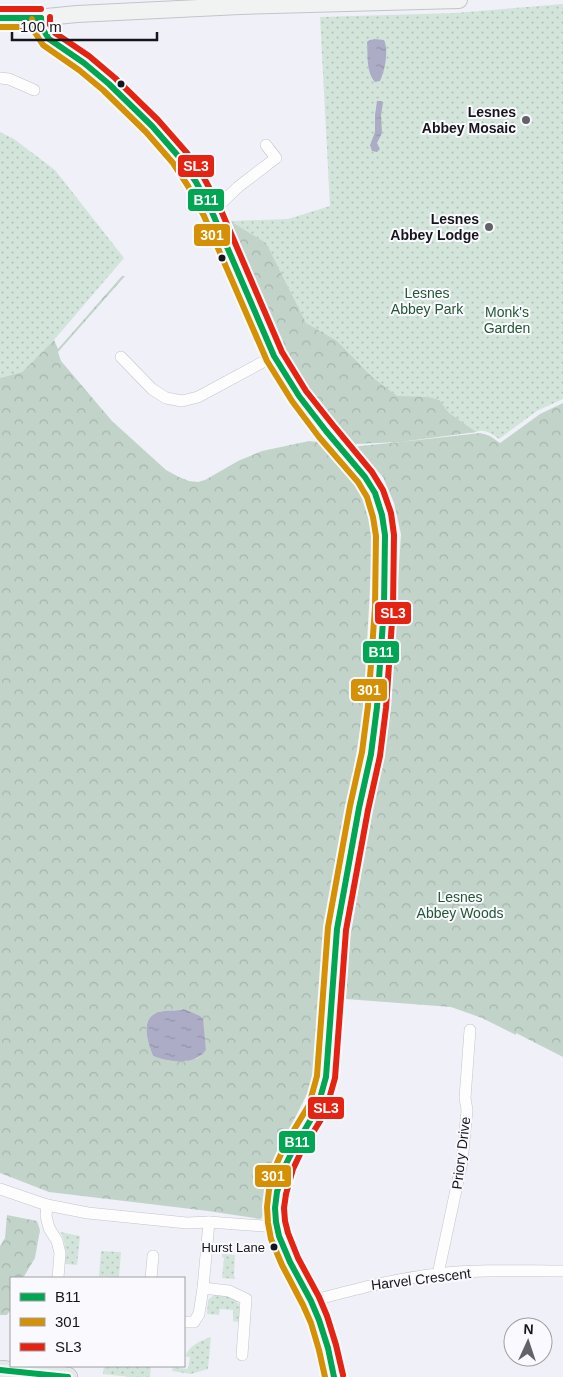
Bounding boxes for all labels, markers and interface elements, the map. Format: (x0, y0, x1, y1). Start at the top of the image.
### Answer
scale bar (12, 10, 158, 42)
text: 100 m (20, 18, 62, 35)
unlabelled marker (116, 79, 126, 89)
place label: Lesnes Abbey Mosaic (422, 104, 516, 136)
marker: Lesnes Abbey Mosaic (520, 114, 532, 126)
line badge: SL3 (177, 154, 215, 178)
text: SL3 (183, 158, 209, 174)
line badge: B11 (187, 188, 225, 212)
text: B11 (194, 192, 219, 208)
place label: Lesnes Abbey Lodge (390, 211, 479, 243)
marker: Lesnes Abbey Lodge (483, 221, 495, 233)
line badge: 301 (193, 223, 231, 247)
text: 301 (200, 227, 224, 243)
unlabelled marker (217, 253, 227, 263)
park label: Lesnes Abbey Park (391, 285, 464, 317)
park label: Monk's Garden (484, 304, 530, 336)
line badge: SL3 (374, 601, 412, 625)
text: SL3 (380, 605, 406, 621)
line badge: B11 (362, 640, 400, 664)
text: B11 (369, 644, 394, 660)
line badge: 301 (350, 678, 388, 702)
text: 301 (357, 682, 381, 698)
park label: Lesnes Abbey Woods (417, 889, 503, 921)
line badge: SL3 (307, 1096, 345, 1120)
text: SL3 (313, 1100, 339, 1116)
street label: Priory Drive (449, 1116, 473, 1190)
line badge: B11 (278, 1130, 316, 1154)
text: B11 (285, 1134, 310, 1150)
line badge: 301 (254, 1164, 292, 1188)
text: 301 (261, 1168, 285, 1184)
place label: Hurst Lane (201, 1240, 265, 1255)
marker: Hurst Lane (269, 1242, 279, 1252)
street label: Harvel Crescent (370, 1265, 472, 1293)
legend (10, 1277, 185, 1367)
text: B11 (55, 1288, 81, 1305)
text: 301 (55, 1313, 80, 1330)
north arrow (503, 1317, 553, 1367)
text: N (523, 1321, 534, 1337)
text: SL3 (55, 1338, 82, 1355)

